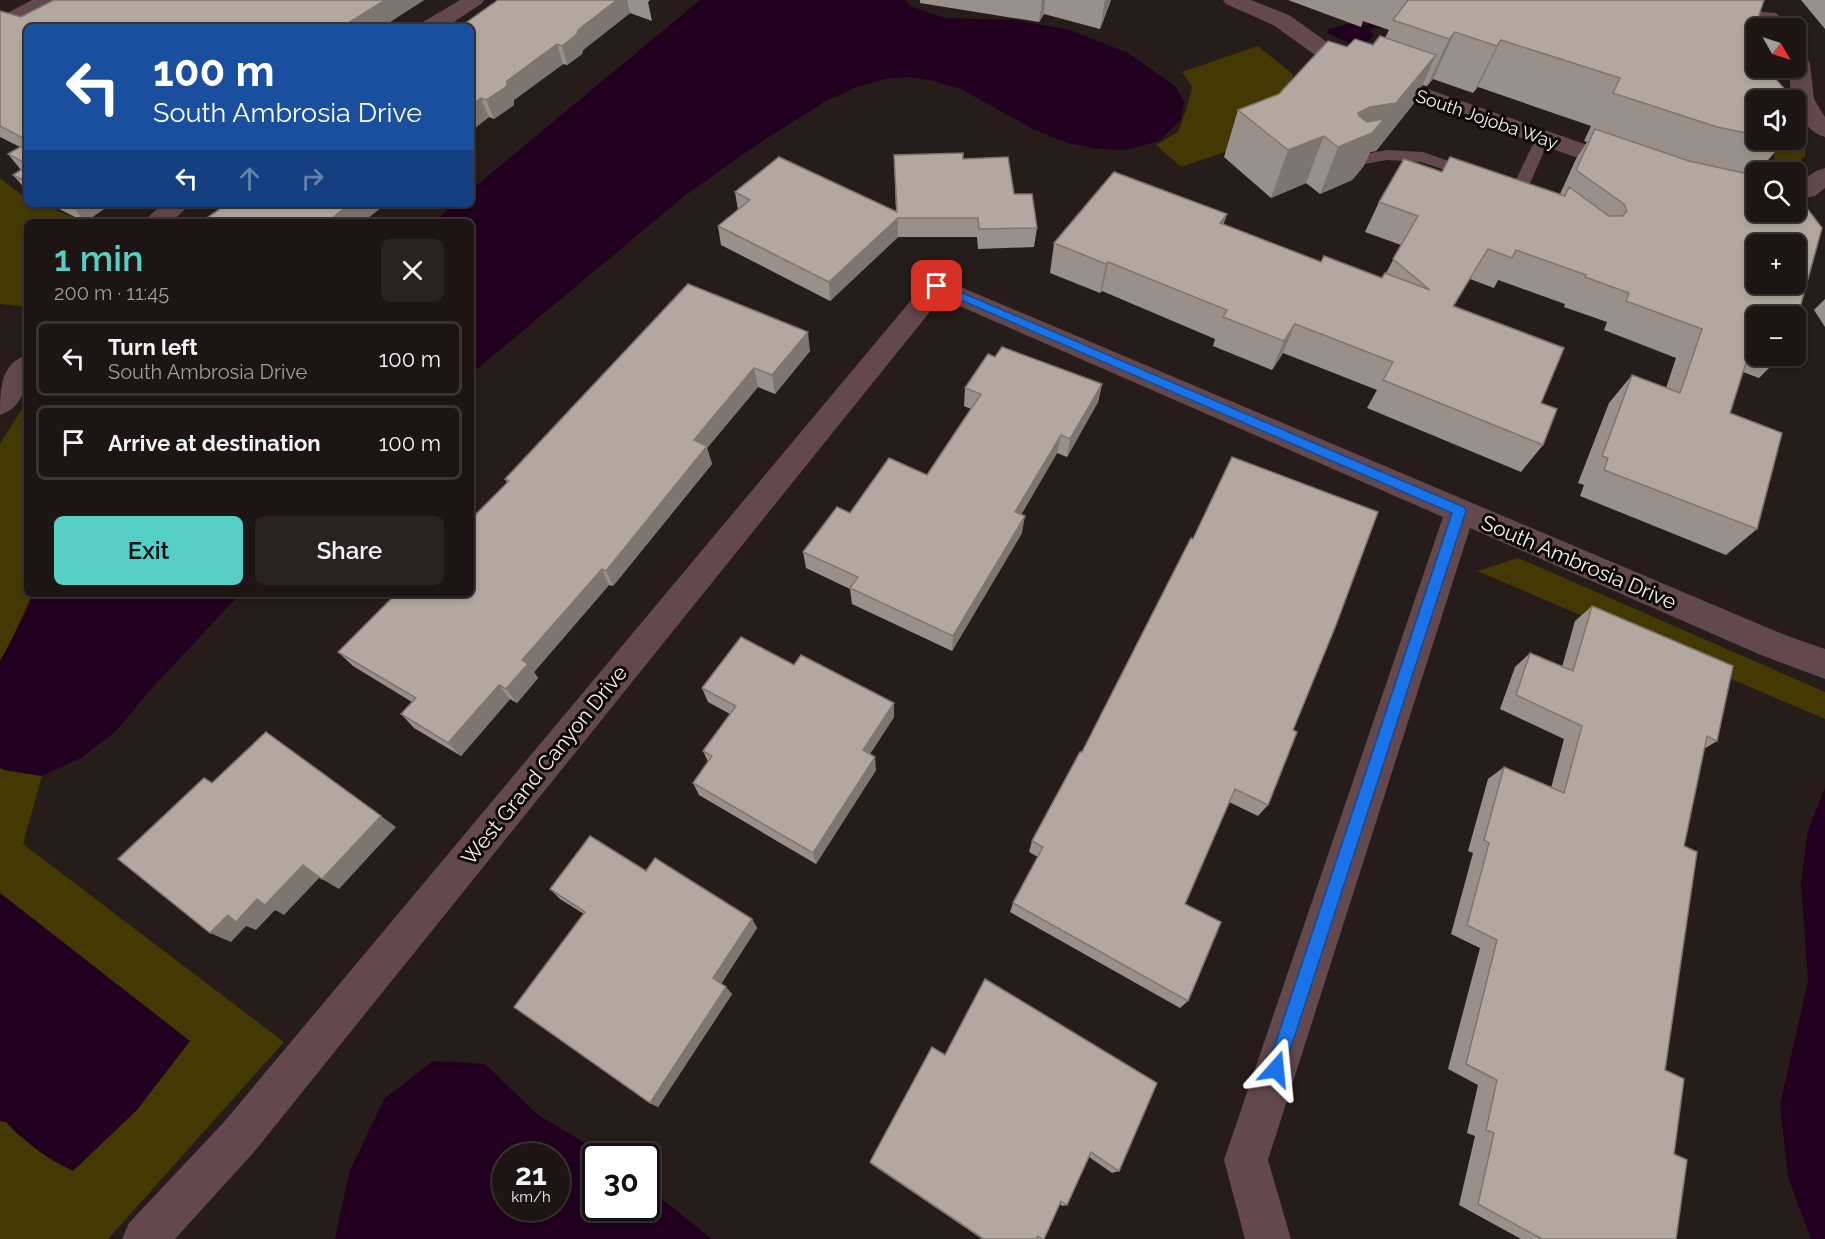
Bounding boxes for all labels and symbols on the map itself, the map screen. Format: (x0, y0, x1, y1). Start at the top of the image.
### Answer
north arrow (1746, 18, 1806, 78)
street label: South Jojoba Way (1413, 85, 1561, 153)
pin (911, 260, 962, 311)
street label: South Ambrosia Drive (1478, 510, 1680, 614)
street label: West Grand Canyon Drive (456, 660, 632, 870)
position arrow (1244, 1037, 1308, 1101)
speed limit sign: 30 (582, 1143, 660, 1221)

